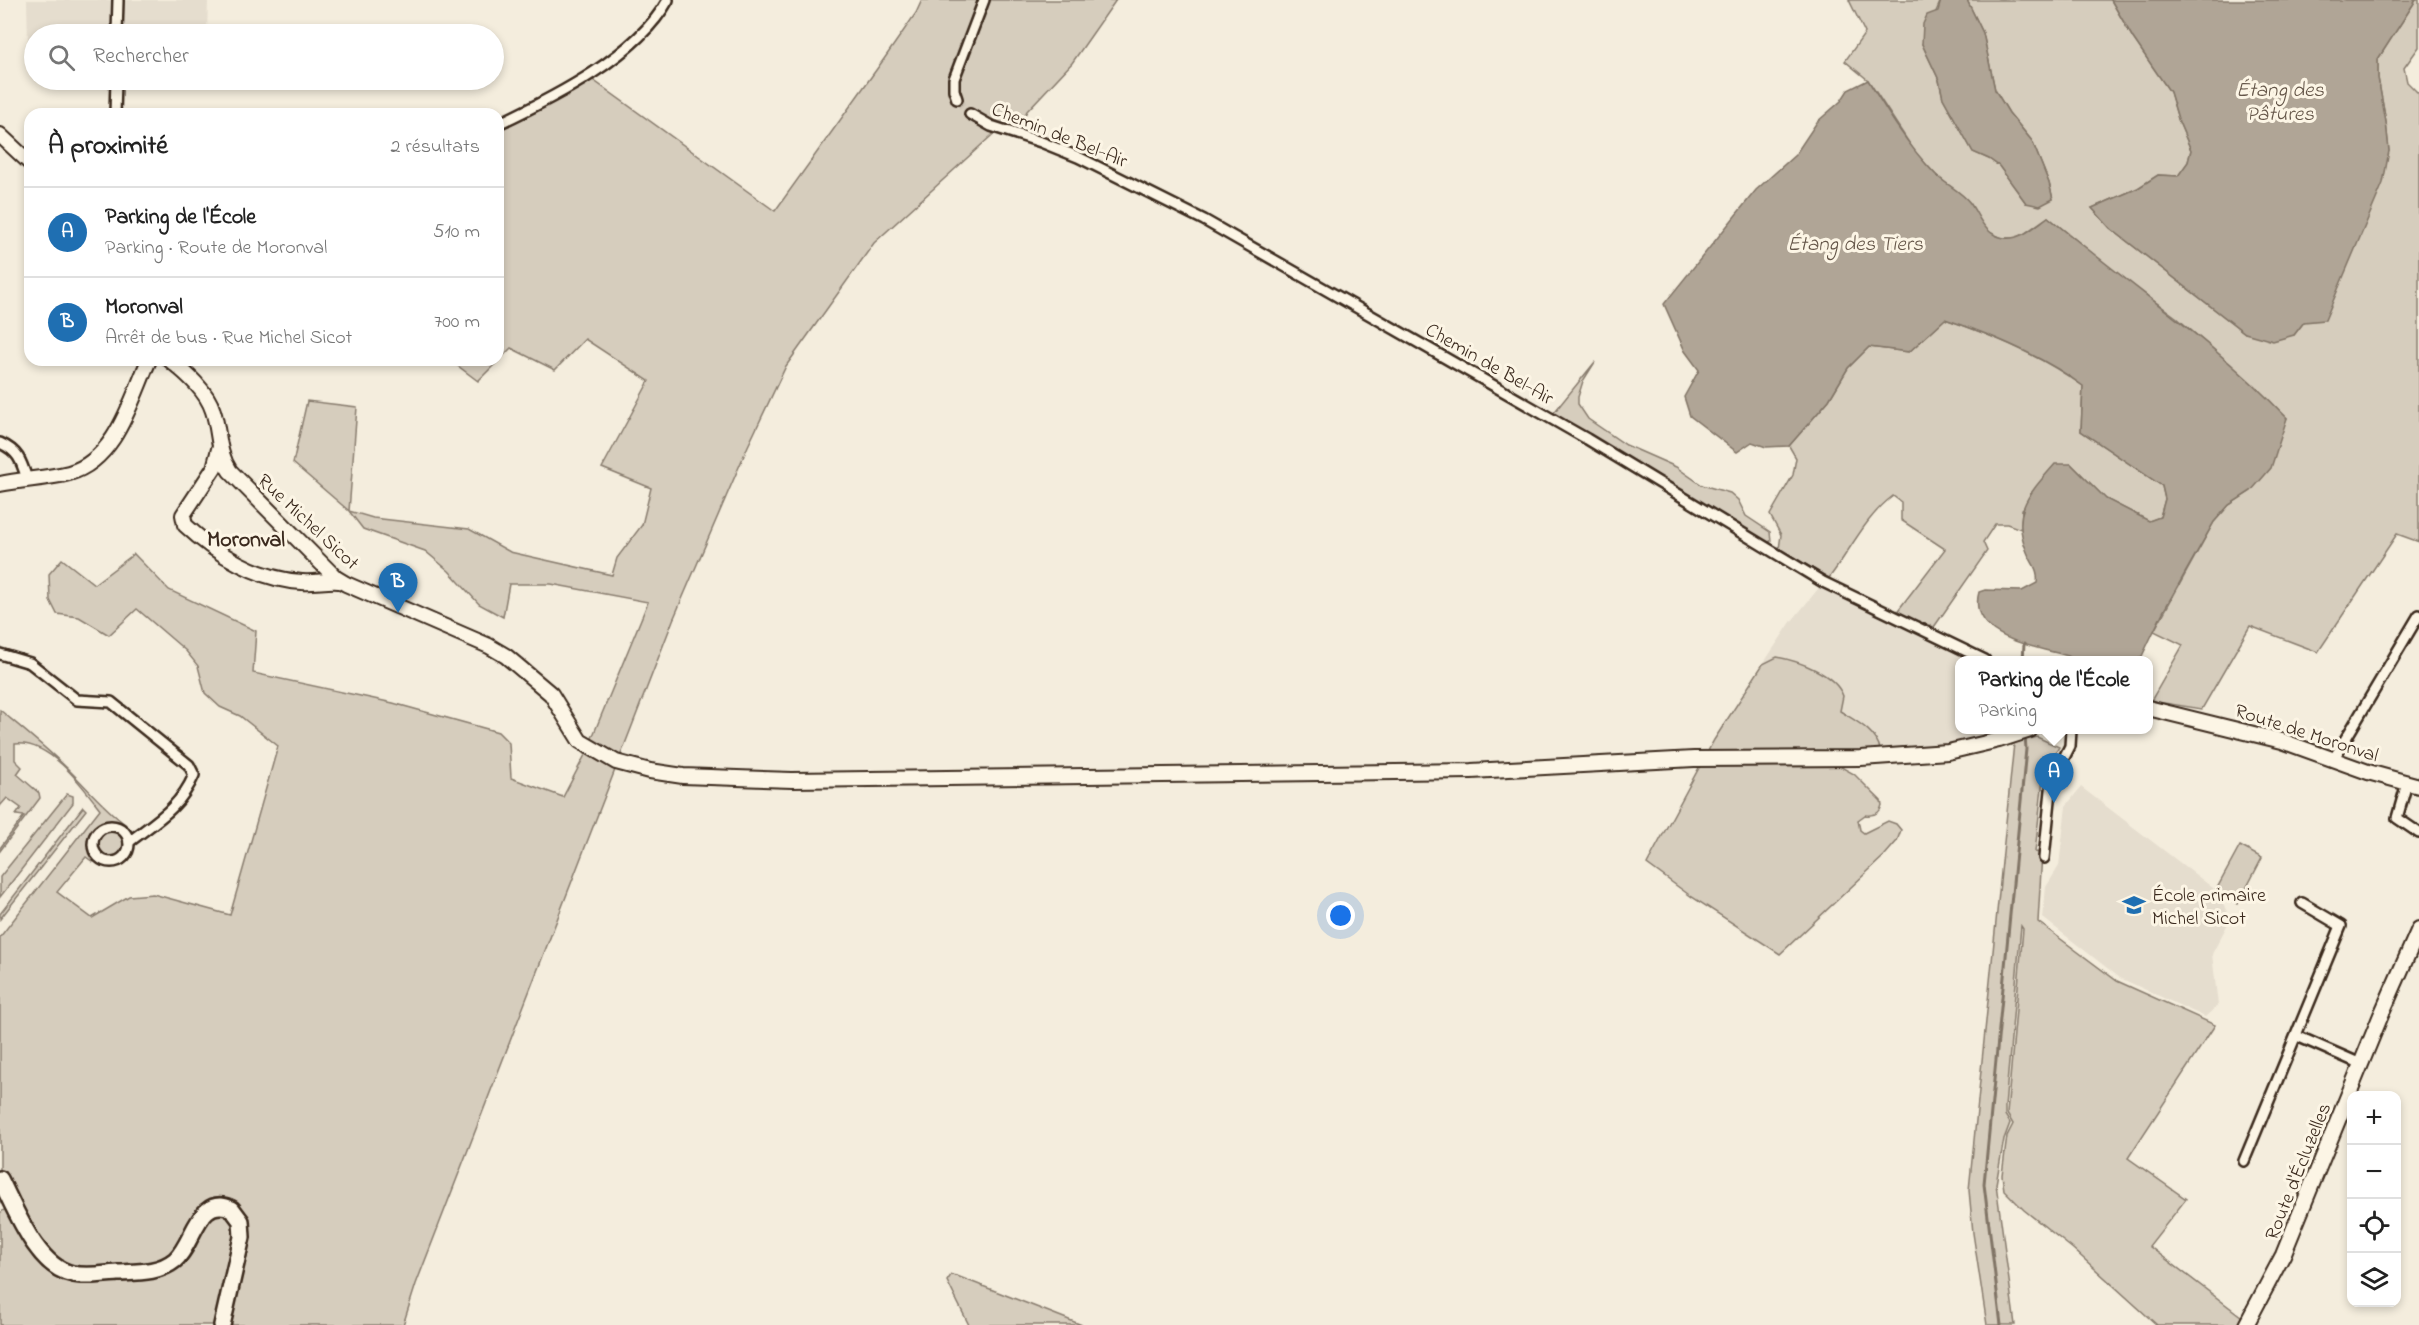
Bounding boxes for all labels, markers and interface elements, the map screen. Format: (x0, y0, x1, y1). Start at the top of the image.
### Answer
search box (24, 24, 504, 90)
icon: search (45, 41, 78, 74)
text: Rechercher (93, 41, 189, 73)
water label: Étang des Pâtures (2236, 76, 2324, 130)
street label: Chemin de Bel-Air (987, 96, 1132, 177)
text: À proximité (48, 128, 168, 166)
text: 2 résultats (391, 133, 480, 162)
text: Parking de l'École (105, 202, 256, 234)
text: A (61, 218, 74, 247)
text: 510 m (433, 218, 480, 247)
water label: Étang des Tiers (1787, 230, 1923, 261)
text: Parking · Route de Moronval (105, 234, 327, 263)
text: Moronval (105, 292, 183, 324)
text: B (61, 308, 74, 337)
text: 700 m (434, 308, 480, 337)
street label: Chemin de Bel-Air (1419, 317, 1559, 414)
text: Arrêt de bus · Rue Michel Sicot (105, 324, 352, 353)
street label: Rue Michel Sicot (250, 468, 365, 578)
district label: Moronval (207, 525, 285, 557)
pin: B (378, 564, 418, 613)
popup (1955, 656, 2153, 734)
text: Parking de l'École (1978, 665, 2130, 697)
text: Parking (1978, 697, 2037, 726)
street label: Route de Moronval (2231, 697, 2382, 771)
pin: A (2034, 754, 2074, 803)
place label: École primaire Michel Sicot (2152, 882, 2266, 934)
school or university icon: École primaire Michel Sicot (2121, 892, 2147, 918)
your location (1326, 901, 1355, 930)
map controls (2347, 1091, 2401, 1307)
button: + (2347, 1091, 2401, 1145)
street label: Route d'Écluzelles (2259, 1099, 2340, 1245)
button: − (2347, 1145, 2401, 1199)
button: locate (2347, 1199, 2401, 1253)
button: layers (2347, 1253, 2401, 1307)

